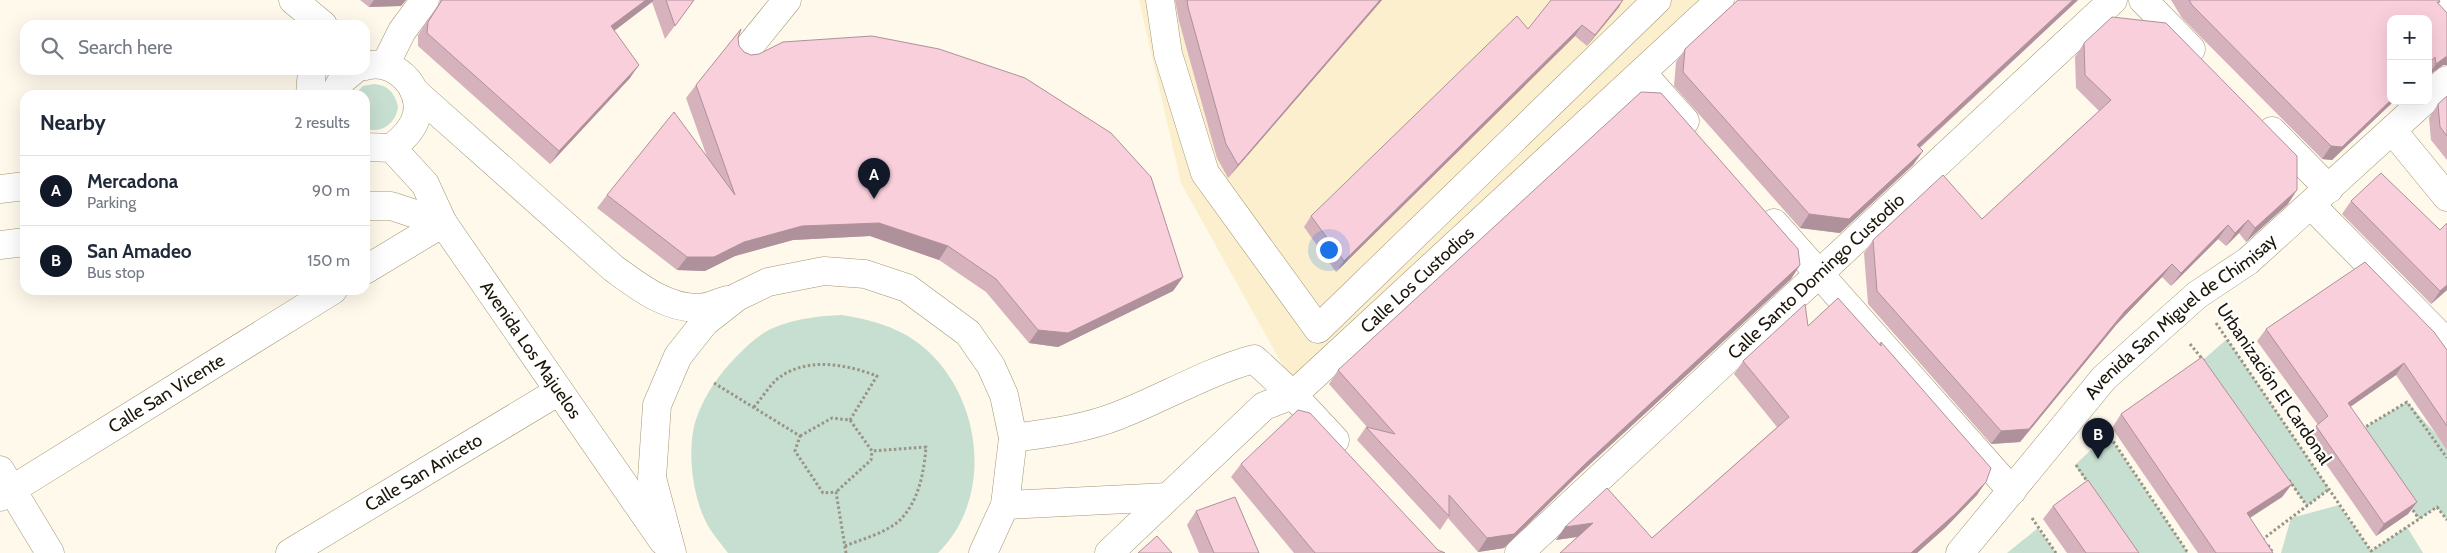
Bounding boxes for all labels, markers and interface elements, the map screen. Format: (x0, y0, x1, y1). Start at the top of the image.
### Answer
map controls (2387, 15, 2432, 105)
button: + (2387, 15, 2432, 60)
search box (20, 20, 370, 75)
icon: search (38, 34, 66, 62)
text: Search here (78, 36, 172, 59)
button: − (2387, 60, 2432, 105)
text: Nearby (40, 110, 106, 135)
text: 2 results (294, 113, 350, 132)
pin: A (858, 158, 890, 199)
text: Mercadona (87, 170, 178, 193)
text: A (51, 181, 61, 200)
text: 90 m (312, 181, 350, 200)
street label: Calle Santo Domingo Custodio (1723, 189, 1909, 364)
text: Parking (87, 193, 136, 212)
street label: Calle Los Custodios (1356, 222, 1479, 338)
street label: Avenida San Miguel de Chimisay (2080, 229, 2281, 404)
your location (1316, 237, 1342, 263)
text: San Amadeo (87, 240, 192, 263)
text: B (51, 251, 61, 270)
text: 150 m (307, 251, 350, 270)
text: Bus stop (87, 263, 145, 282)
street label: Avenida Los Majuelos (475, 277, 586, 423)
street label: Urbanización El Cardonal (2212, 299, 2337, 470)
street label: Calle San Vicente (104, 349, 229, 438)
pin: B (2082, 418, 2114, 459)
street label: Calle San Aniceto (361, 429, 486, 516)

